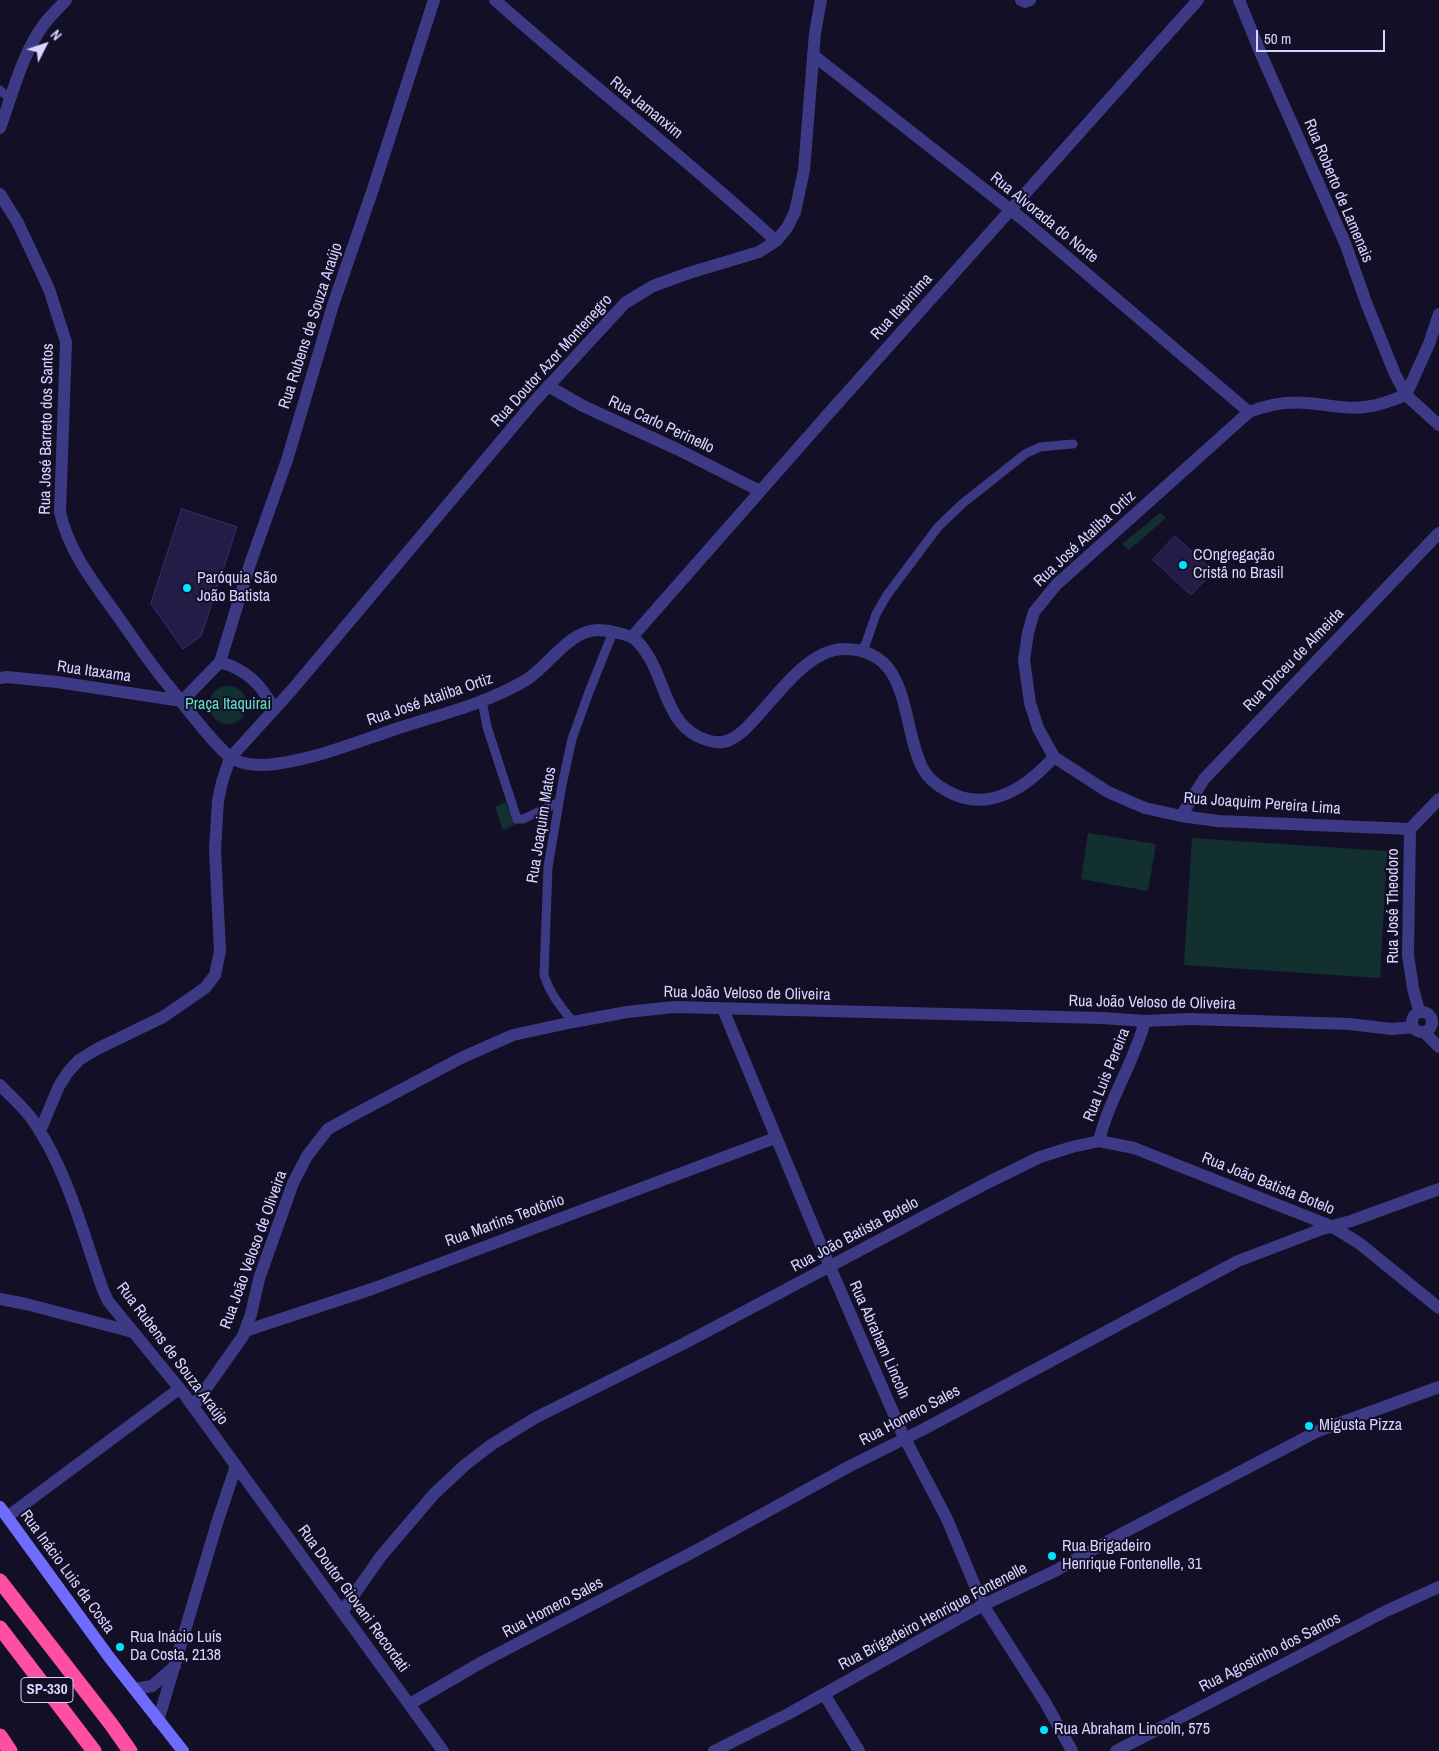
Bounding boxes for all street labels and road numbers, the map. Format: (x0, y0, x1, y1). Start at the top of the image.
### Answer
street label: Rua Jamanxim (606, 73, 686, 143)
street label: Rua Roberto de Lamenais (1299, 116, 1377, 266)
street label: Rua Alvorada do Norte (986, 169, 1102, 267)
street label: Rua Rubens de Souza Araújo (275, 240, 347, 412)
street label: Rua Itapinima (867, 270, 937, 344)
street label: Rua Doutor Azor Montenegro (488, 291, 616, 431)
street label: Rua José Barreto dos Santos (36, 343, 58, 515)
street label: Rua Carlo Perinello (605, 392, 717, 458)
street label: Rua José Ataliba Ortiz (1030, 487, 1140, 591)
street label: Rua Dirceu de Almeida (1240, 604, 1348, 716)
street label: Rua Itaxama (56, 657, 132, 687)
street label: Rua José Ataliba Ortiz (364, 669, 496, 731)
street label: Rua Joaquim Matos (523, 766, 561, 884)
street label: Rua Joaquim Pereira Lima (1183, 789, 1341, 819)
street label: Rua José Theodoro (1384, 848, 1404, 964)
street label: Rua João Veloso de Oliveira (663, 983, 831, 1005)
street label: Rua João Veloso de Oliveira (1068, 992, 1236, 1014)
street label: Rua Luis Pereira (1080, 1025, 1134, 1125)
street label: Rua João Batista Botelo (1199, 1149, 1337, 1219)
street label: Rua João Veloso de Oliveira (216, 1168, 292, 1332)
street label: Rua Martins Teotônio (443, 1191, 567, 1251)
street label: Rua João Batista Botelo (788, 1193, 922, 1277)
street label: Rua Abraham Lincoln (844, 1278, 914, 1402)
street label: Rua Rubens de Souza Araújo (112, 1279, 232, 1429)
street label: Rua Homero Sales (857, 1382, 963, 1450)
street label: Rua Inácio Luis da Costa (16, 1506, 118, 1638)
street label: Rua Doutor Giovani Recordati (293, 1522, 413, 1676)
street label: Rua Brigadeiro Henrique Fontenelle (835, 1559, 1031, 1675)
street label: Rua Homero Sales (500, 1574, 606, 1642)
street label: Rua Agostinho dos Santos (1196, 1609, 1344, 1697)
road number: SP-330 (21, 1678, 73, 1702)

